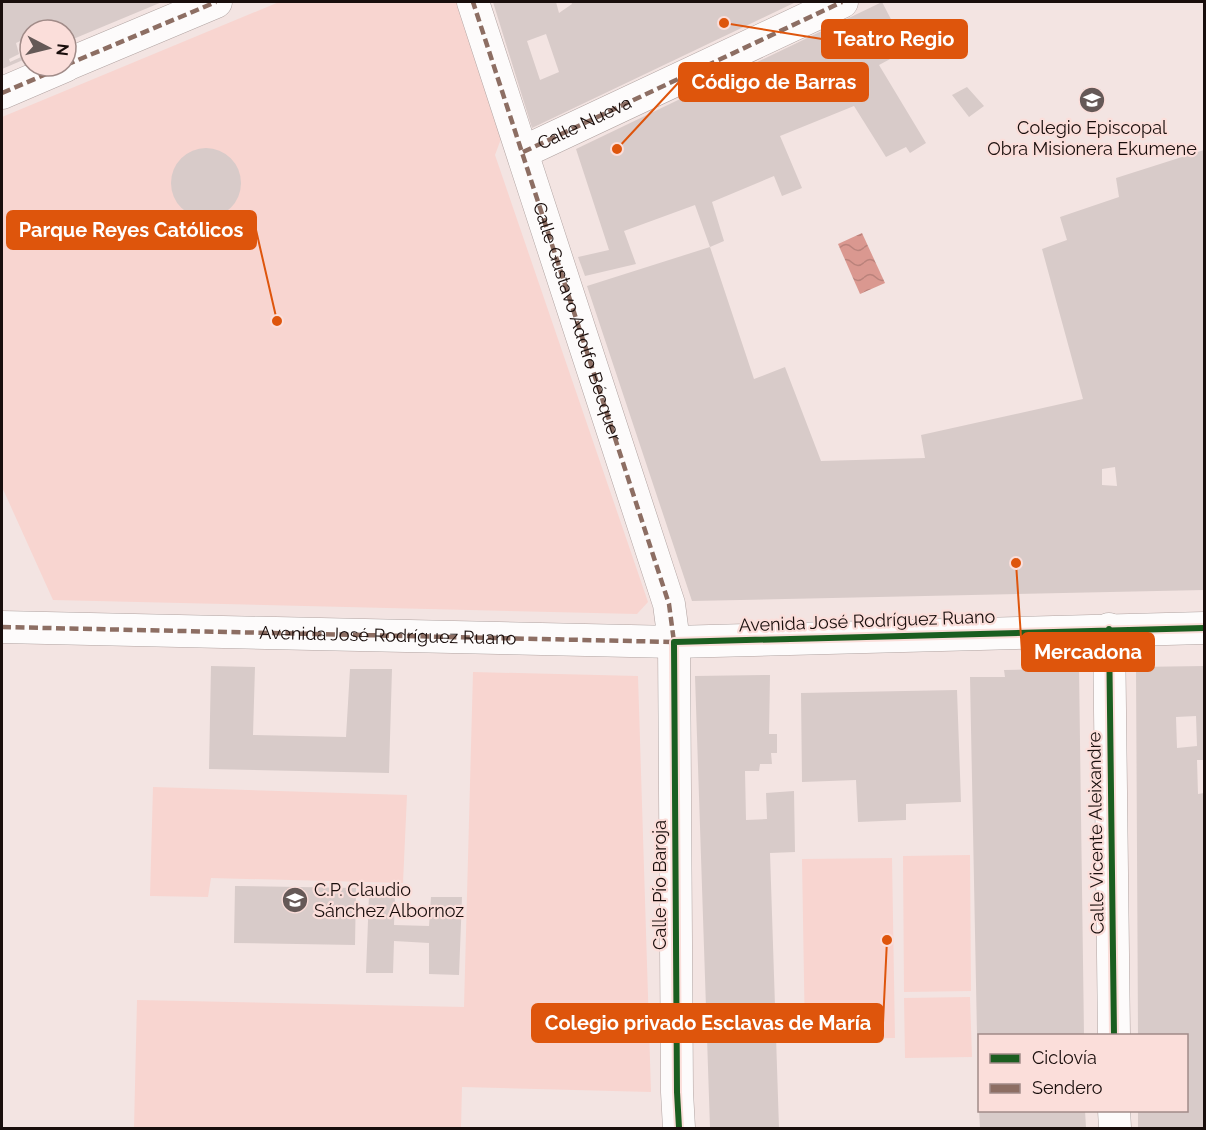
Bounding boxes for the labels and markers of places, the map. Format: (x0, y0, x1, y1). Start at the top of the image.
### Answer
callout: Teatro Regio (822, 20, 967, 58)
callout: Código de Barras (679, 63, 868, 101)
school or university icon: Colegio Episcopal Obra Misionera Ekumene (1077, 85, 1107, 115)
place label: Colegio Episcopal Obra Misionera Ekumene (987, 117, 1197, 159)
callout: Parque Reyes Católicos (7, 211, 256, 249)
callout: Mercadona (1022, 633, 1154, 671)
place label: C.P. Claudio Sánchez Albornoz (314, 879, 464, 921)
school or university icon: C.P. Claudio Sánchez Albornoz (280, 885, 310, 915)
callout: Colegio privado Esclavas de María (532, 1004, 883, 1042)

